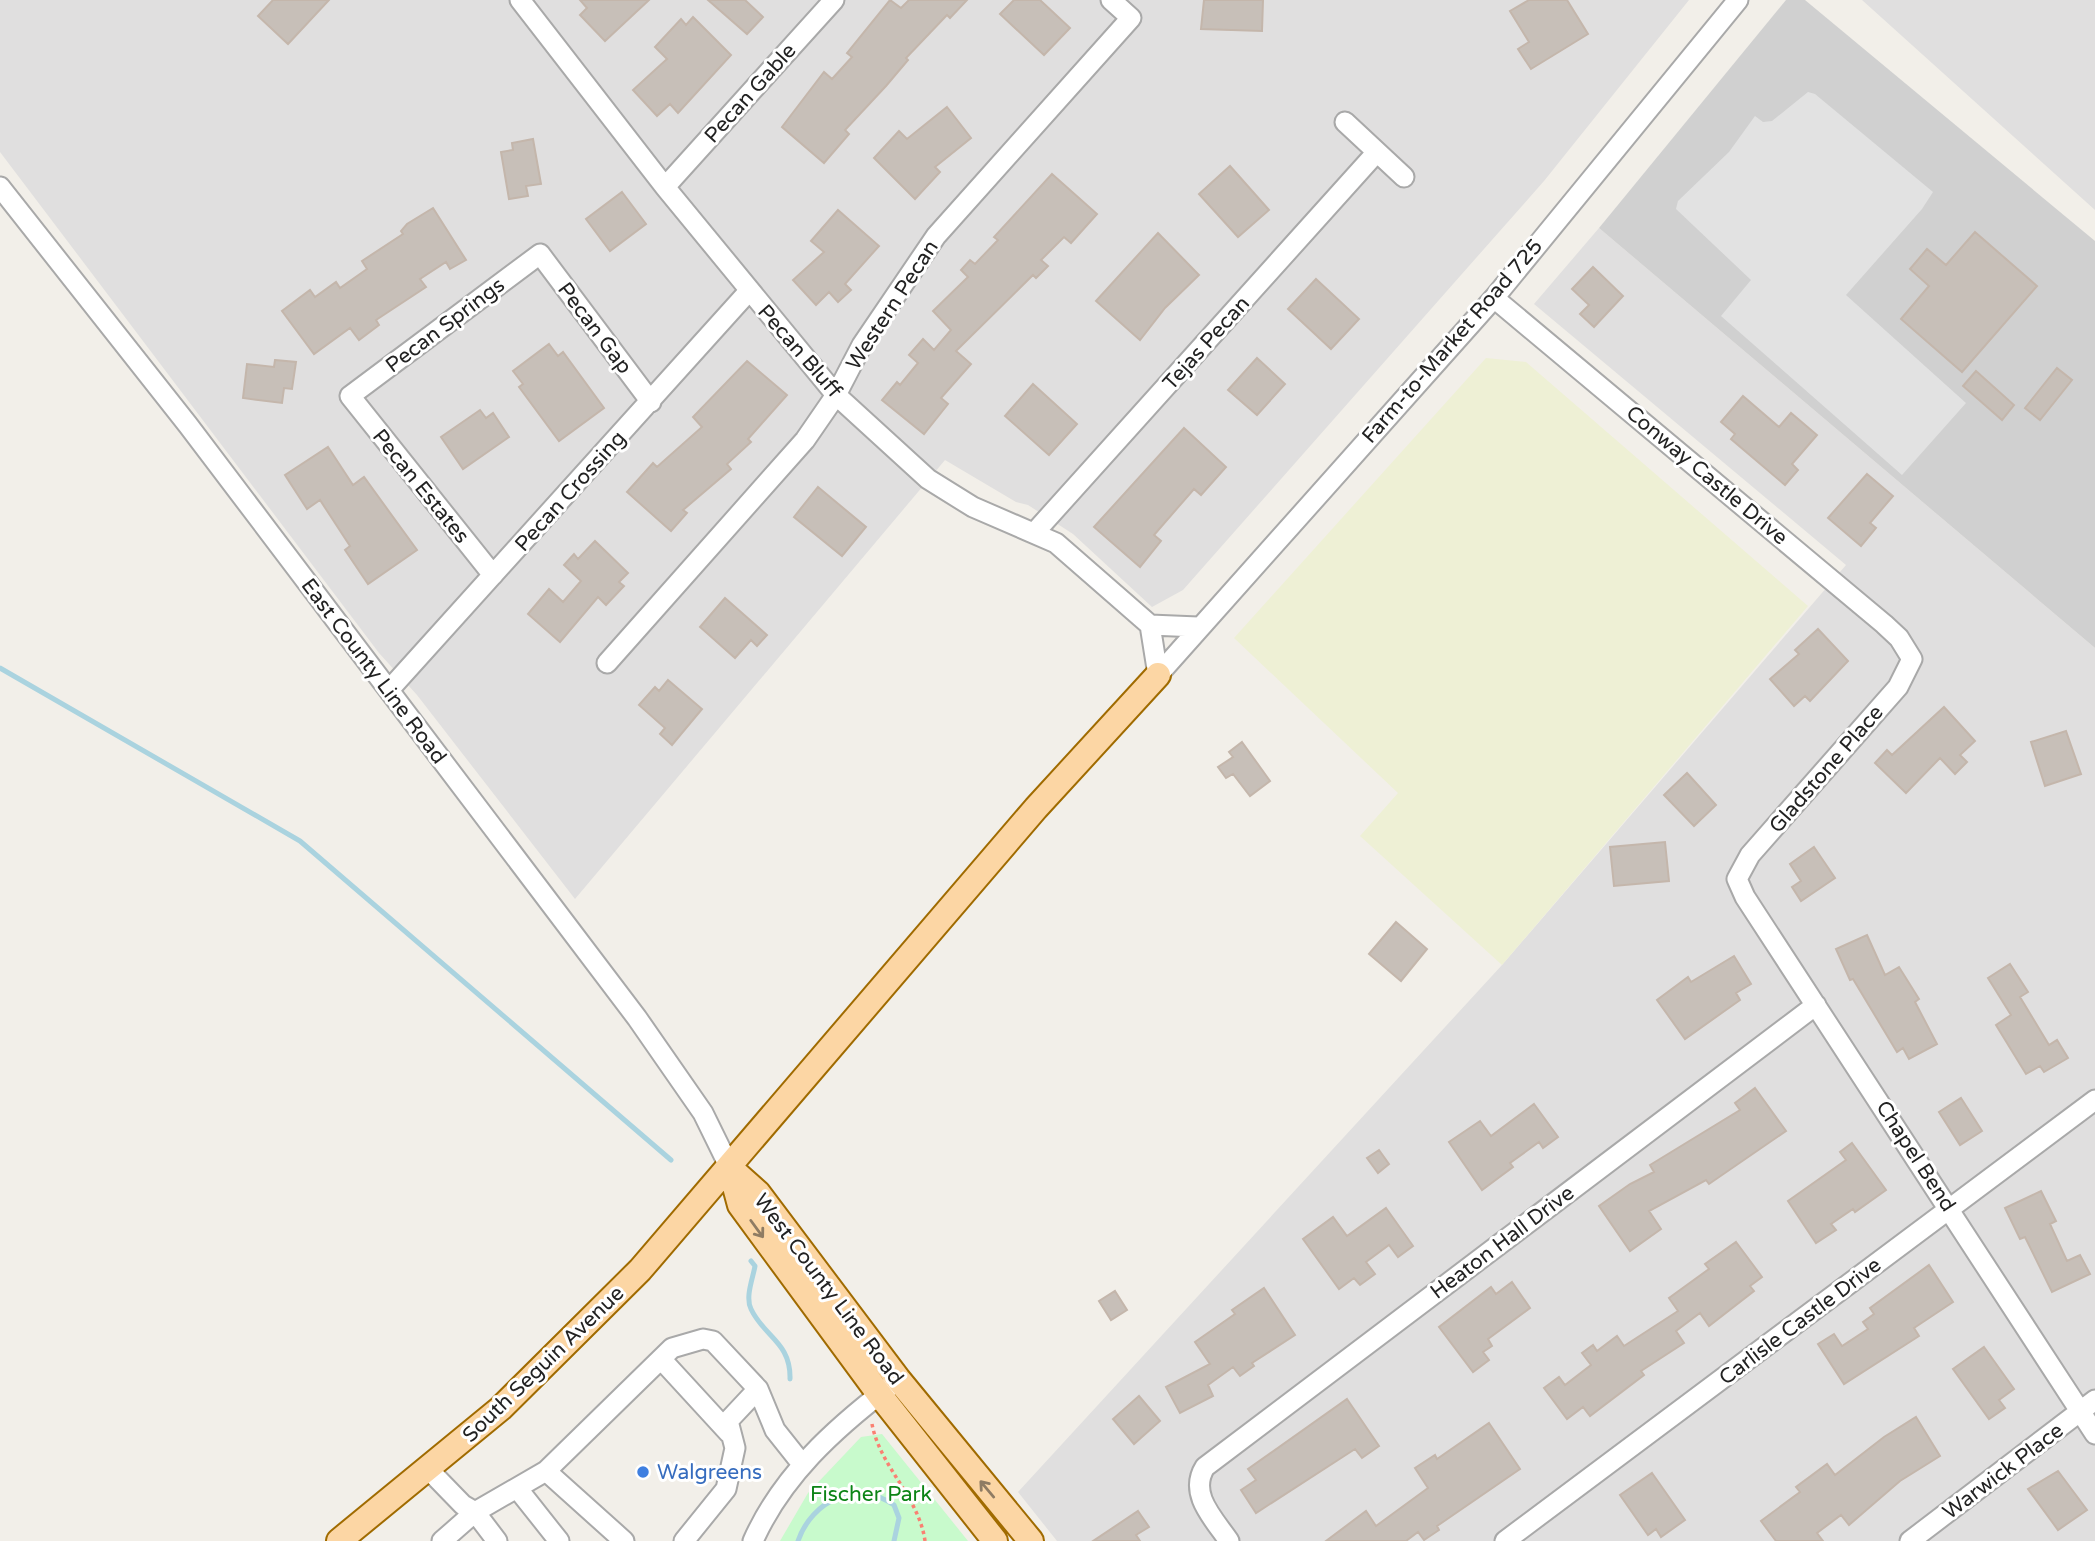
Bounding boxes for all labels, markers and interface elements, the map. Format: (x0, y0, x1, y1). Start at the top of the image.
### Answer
street label: Pecan Gable (699, 38, 802, 148)
street label: Farm-to-Market Road 725 (1357, 234, 1548, 449)
street label: Western Pecan (841, 236, 944, 375)
street label: Pecan Springs (381, 273, 510, 378)
street label: Pecan Gap (552, 278, 637, 379)
street label: Tejas Pecan (1158, 291, 1255, 395)
street label: Pecan Bluff (752, 299, 847, 404)
street label: Conway Castle Drive (1621, 400, 1793, 550)
street label: Pecan Estates (367, 424, 474, 548)
street label: Pecan Crossing (510, 426, 631, 557)
street label: East County Line Road (296, 574, 452, 769)
street label: Gladstone Place (1764, 700, 1889, 838)
street label: Chapel Bend (1870, 1096, 1961, 1216)
street label: Heaton Hall Drive (1426, 1180, 1579, 1304)
street label: West County Line Road (749, 1189, 909, 1390)
one-way arrow (750, 1219, 765, 1238)
street label: Carlisle Castle Drive (1714, 1252, 1886, 1390)
street label: South Seguin Avenue (458, 1281, 629, 1448)
street label: Warwick Place (1938, 1418, 2068, 1525)
place label: Walgreens (657, 1460, 762, 1485)
marker: Walgreens (635, 1464, 651, 1480)
one-way arrow (979, 1480, 995, 1498)
park label: Fischer Park (810, 1482, 932, 1507)

